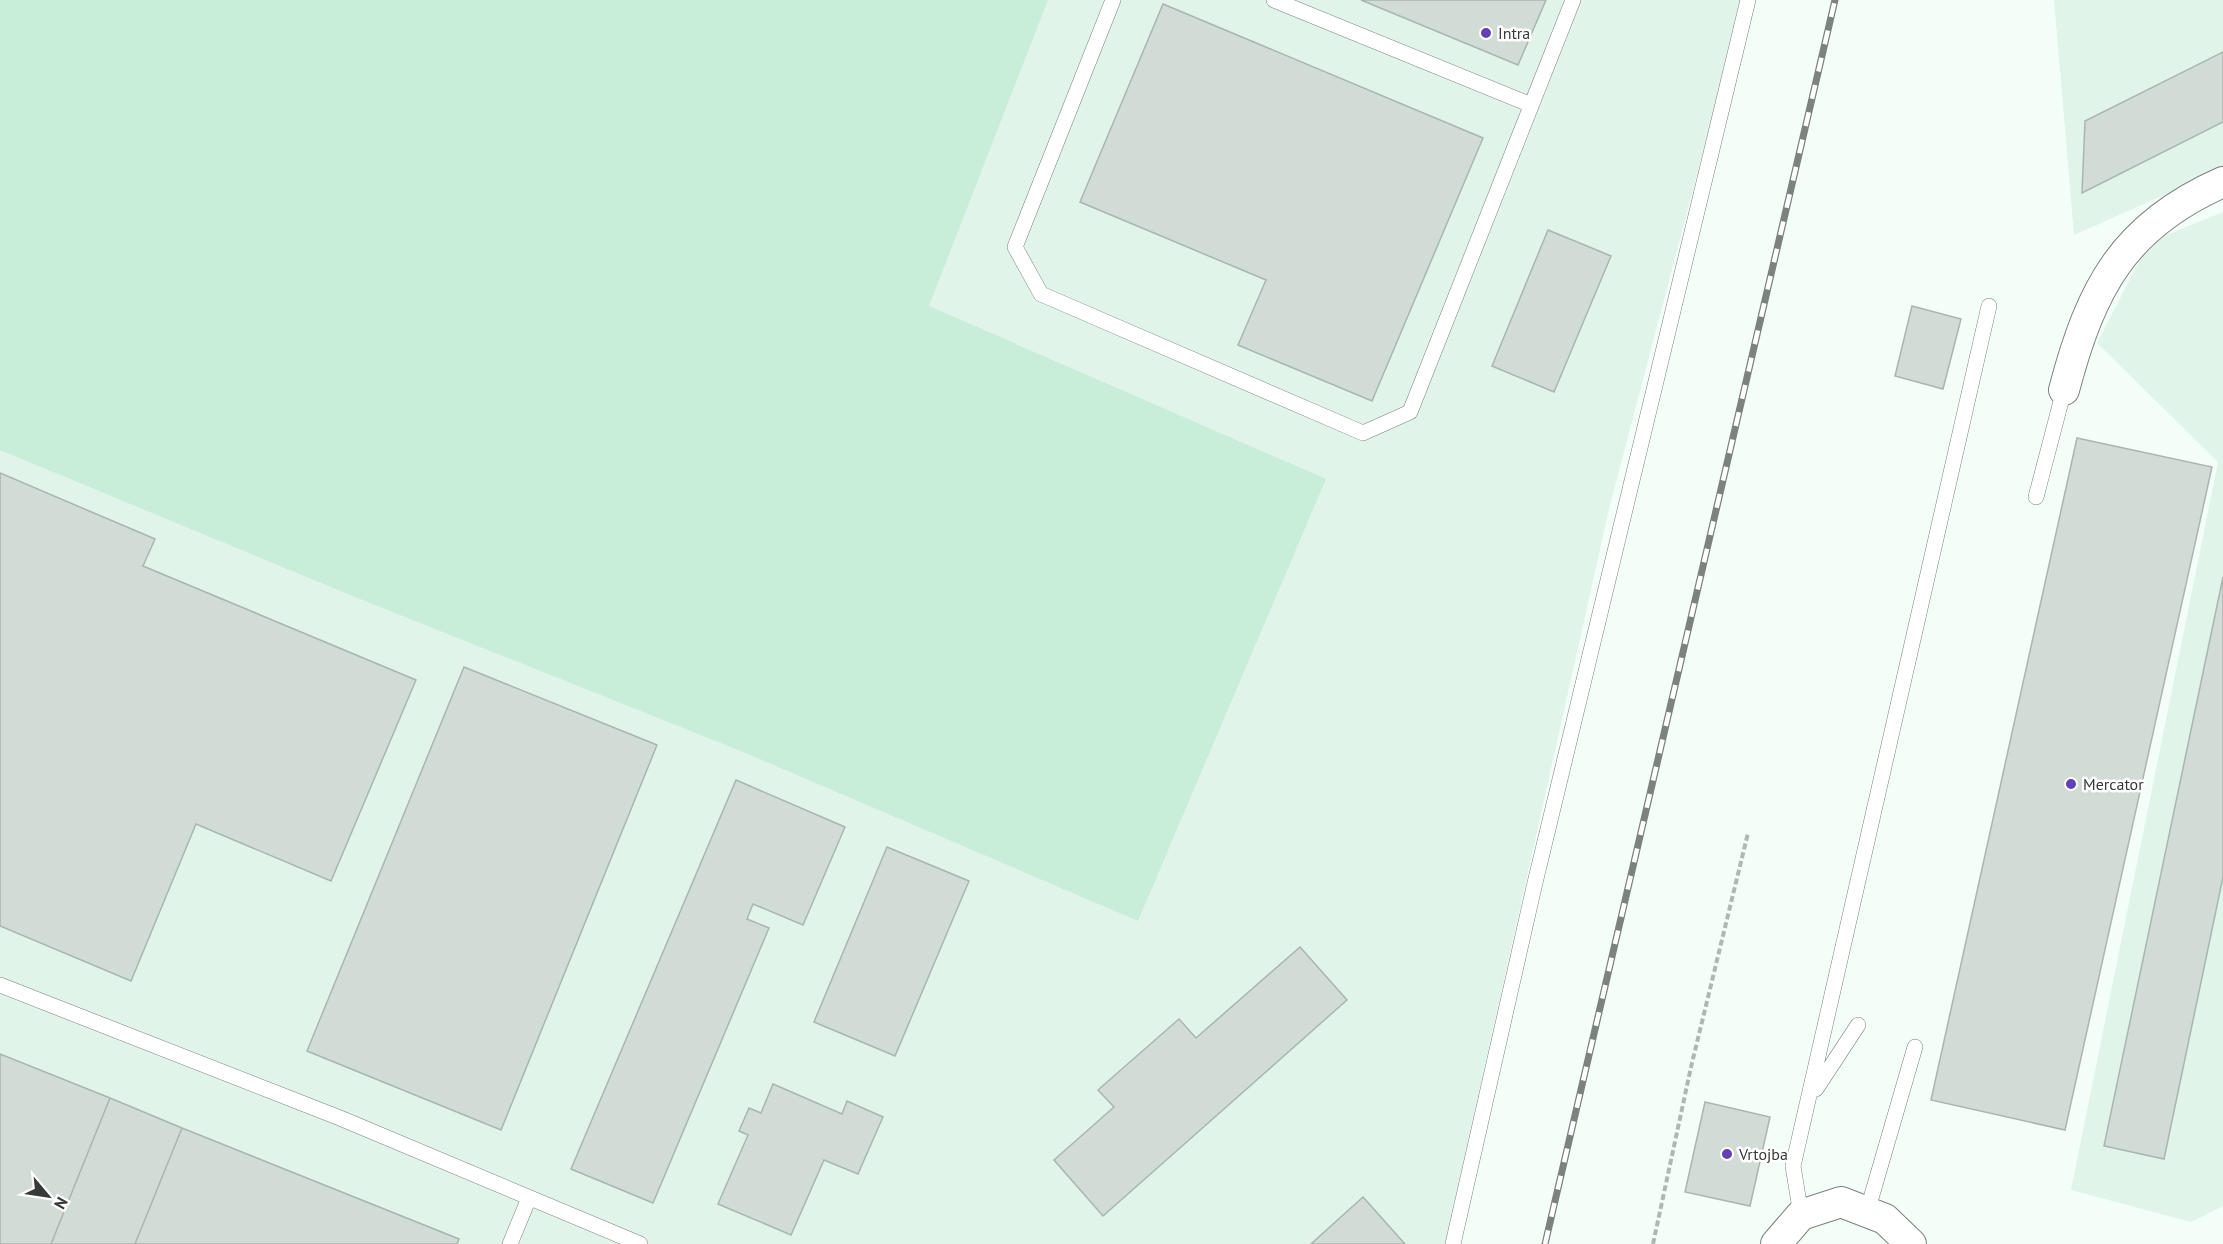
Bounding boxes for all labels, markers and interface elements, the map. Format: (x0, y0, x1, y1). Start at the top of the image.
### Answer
place label: Intra (1498, 23, 1530, 43)
marker: Intra (1479, 26, 1493, 40)
place label: Mercator (2083, 774, 2144, 794)
marker: Mercator (2064, 777, 2078, 791)
place label: Vrtojba (1738, 1144, 1788, 1164)
marker: Vrtojba (1720, 1147, 1734, 1161)
north arrow (18, 1166, 78, 1226)
text: N (50, 1194, 72, 1213)

